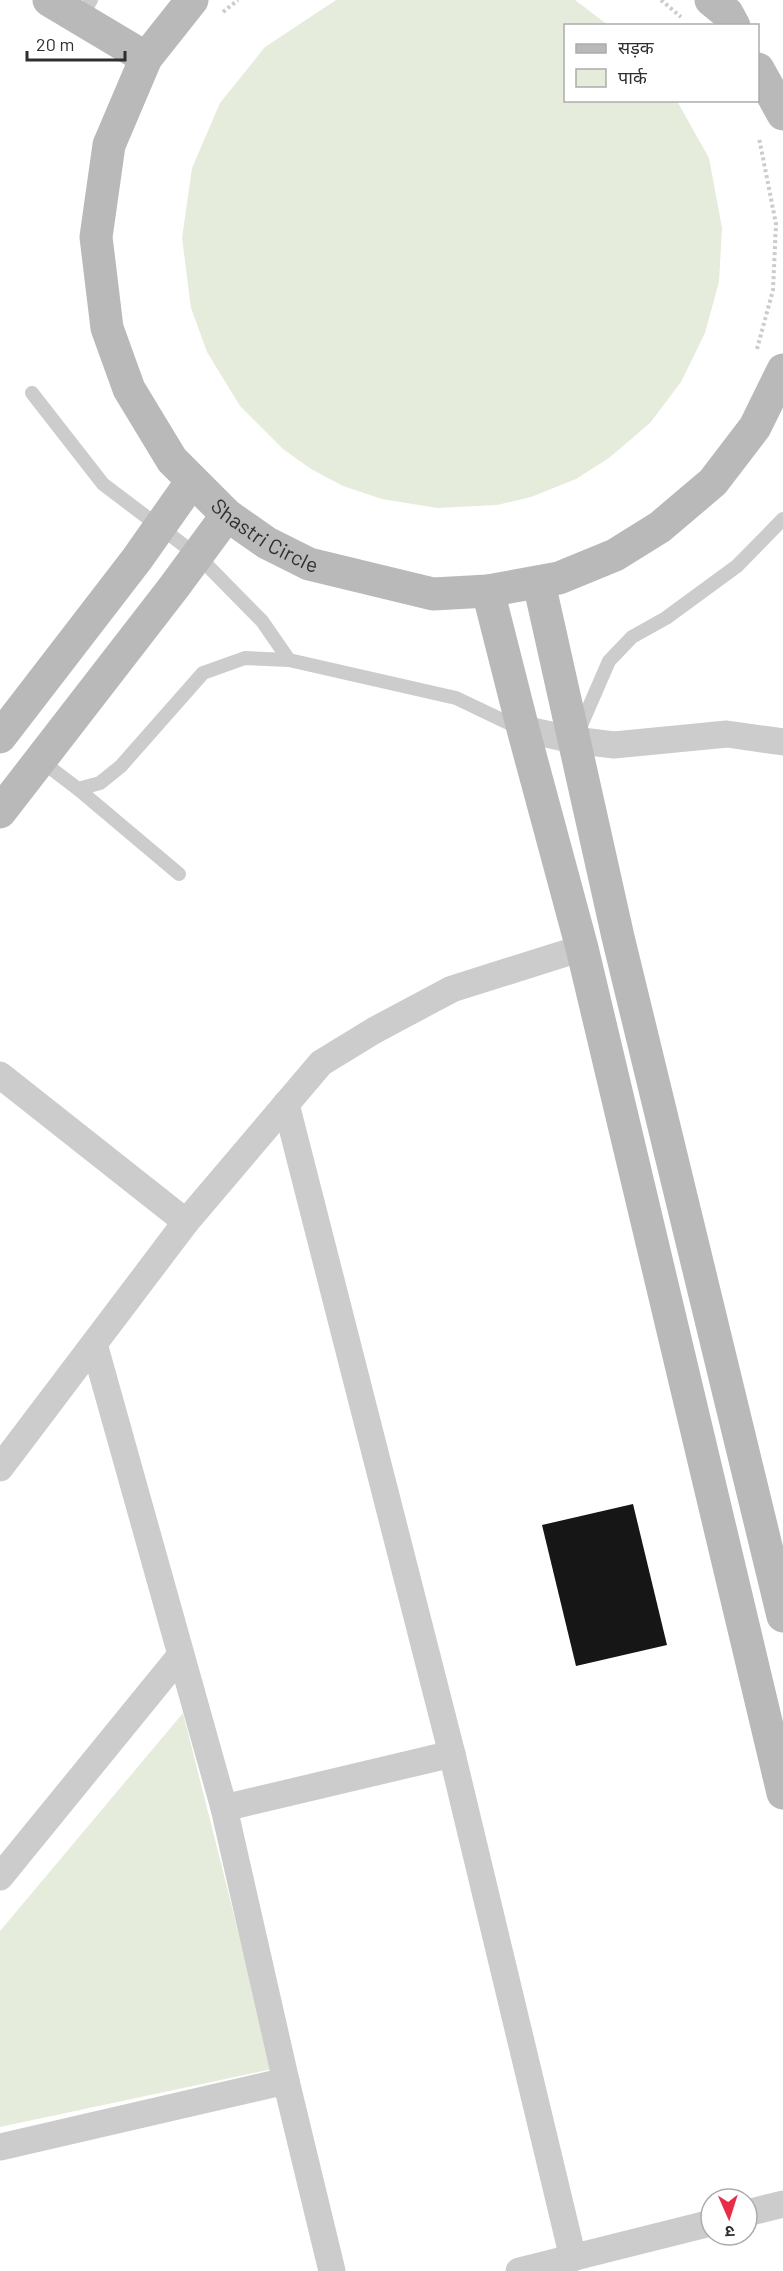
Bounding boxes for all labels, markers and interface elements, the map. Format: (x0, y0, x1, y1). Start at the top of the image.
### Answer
scale bar (27, 24, 124, 62)
legend (564, 24, 759, 102)
text: 20 m (36, 33, 74, 55)
text: सड़क (618, 36, 655, 58)
text: पार्क (618, 66, 648, 88)
street label: Shastri Circle (207, 493, 320, 577)
north arrow (699, 2187, 759, 2247)
text: उ (724, 2223, 735, 2242)

